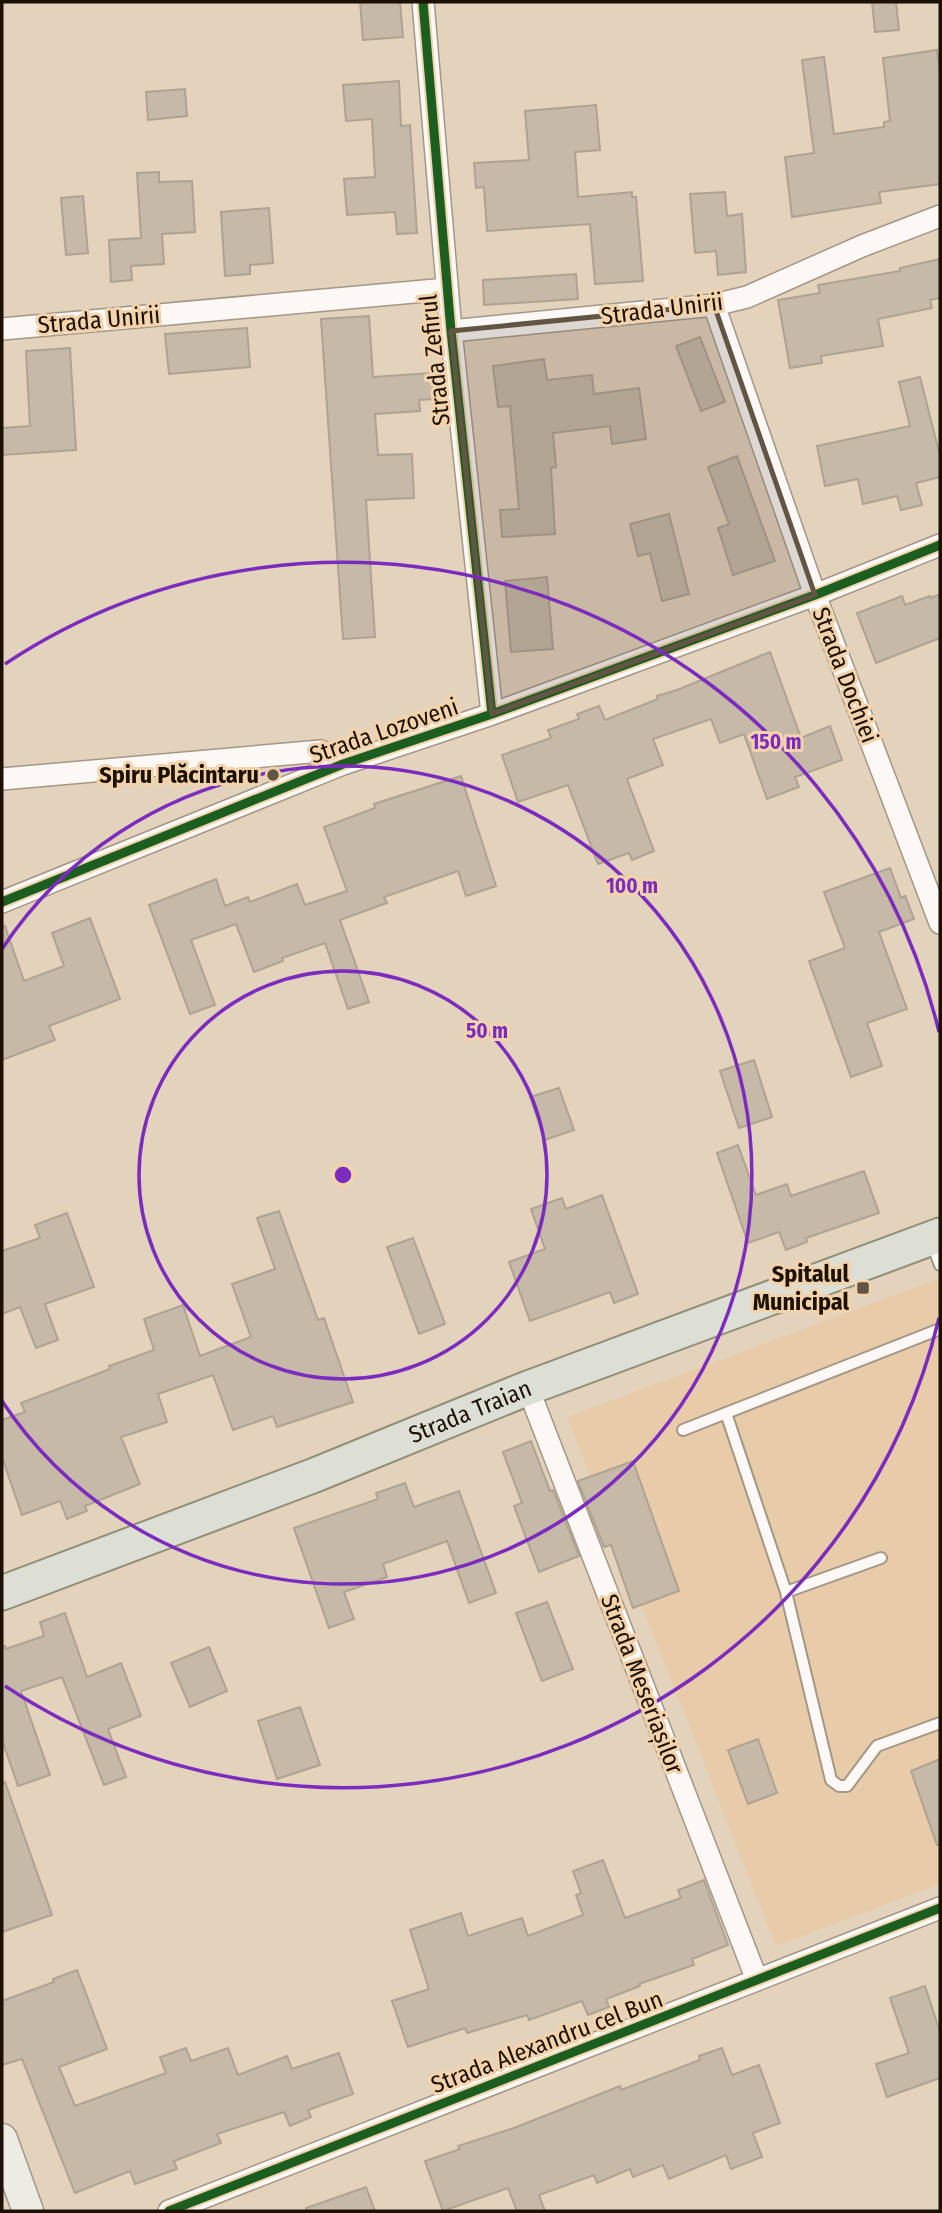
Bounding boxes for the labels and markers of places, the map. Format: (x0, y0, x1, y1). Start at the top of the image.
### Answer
place label: Spiru Plăcintaru (99, 761, 259, 789)
marker: Spiru Plăcintaru (265, 767, 281, 783)
centre of rings (331, 1163, 355, 1187)
place label: Spitalul Municipal (753, 1260, 849, 1316)
marker: Spitalul Municipal (855, 1280, 871, 1296)

